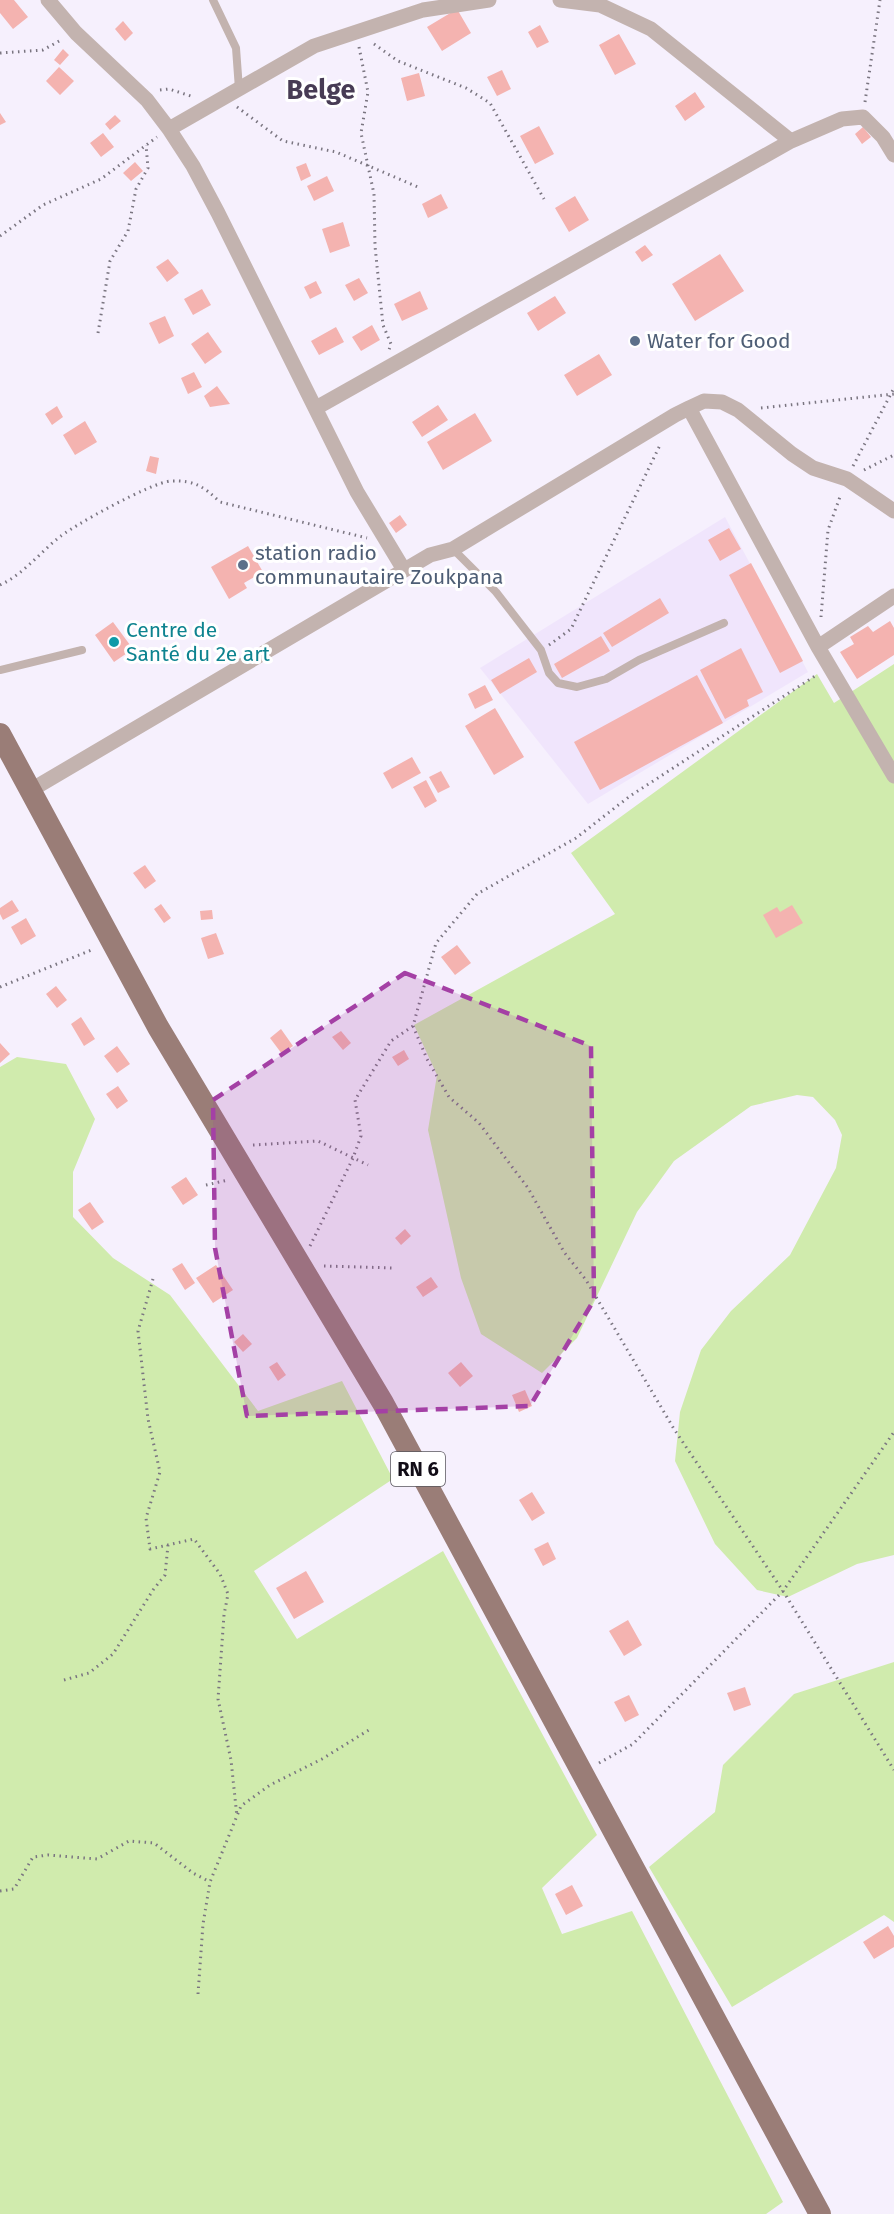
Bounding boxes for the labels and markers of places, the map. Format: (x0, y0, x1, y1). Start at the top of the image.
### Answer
place label: Water for Good (647, 328, 791, 354)
marker: Water for Good (628, 334, 642, 348)
place label: station radio communautaire Zoukpana (255, 540, 503, 590)
marker: station radio communautaire Zoukpana (236, 558, 250, 572)
place label: Centre de Santé du 2e art (126, 617, 270, 667)
marker: Centre de Santé du 2e art (107, 635, 121, 649)

